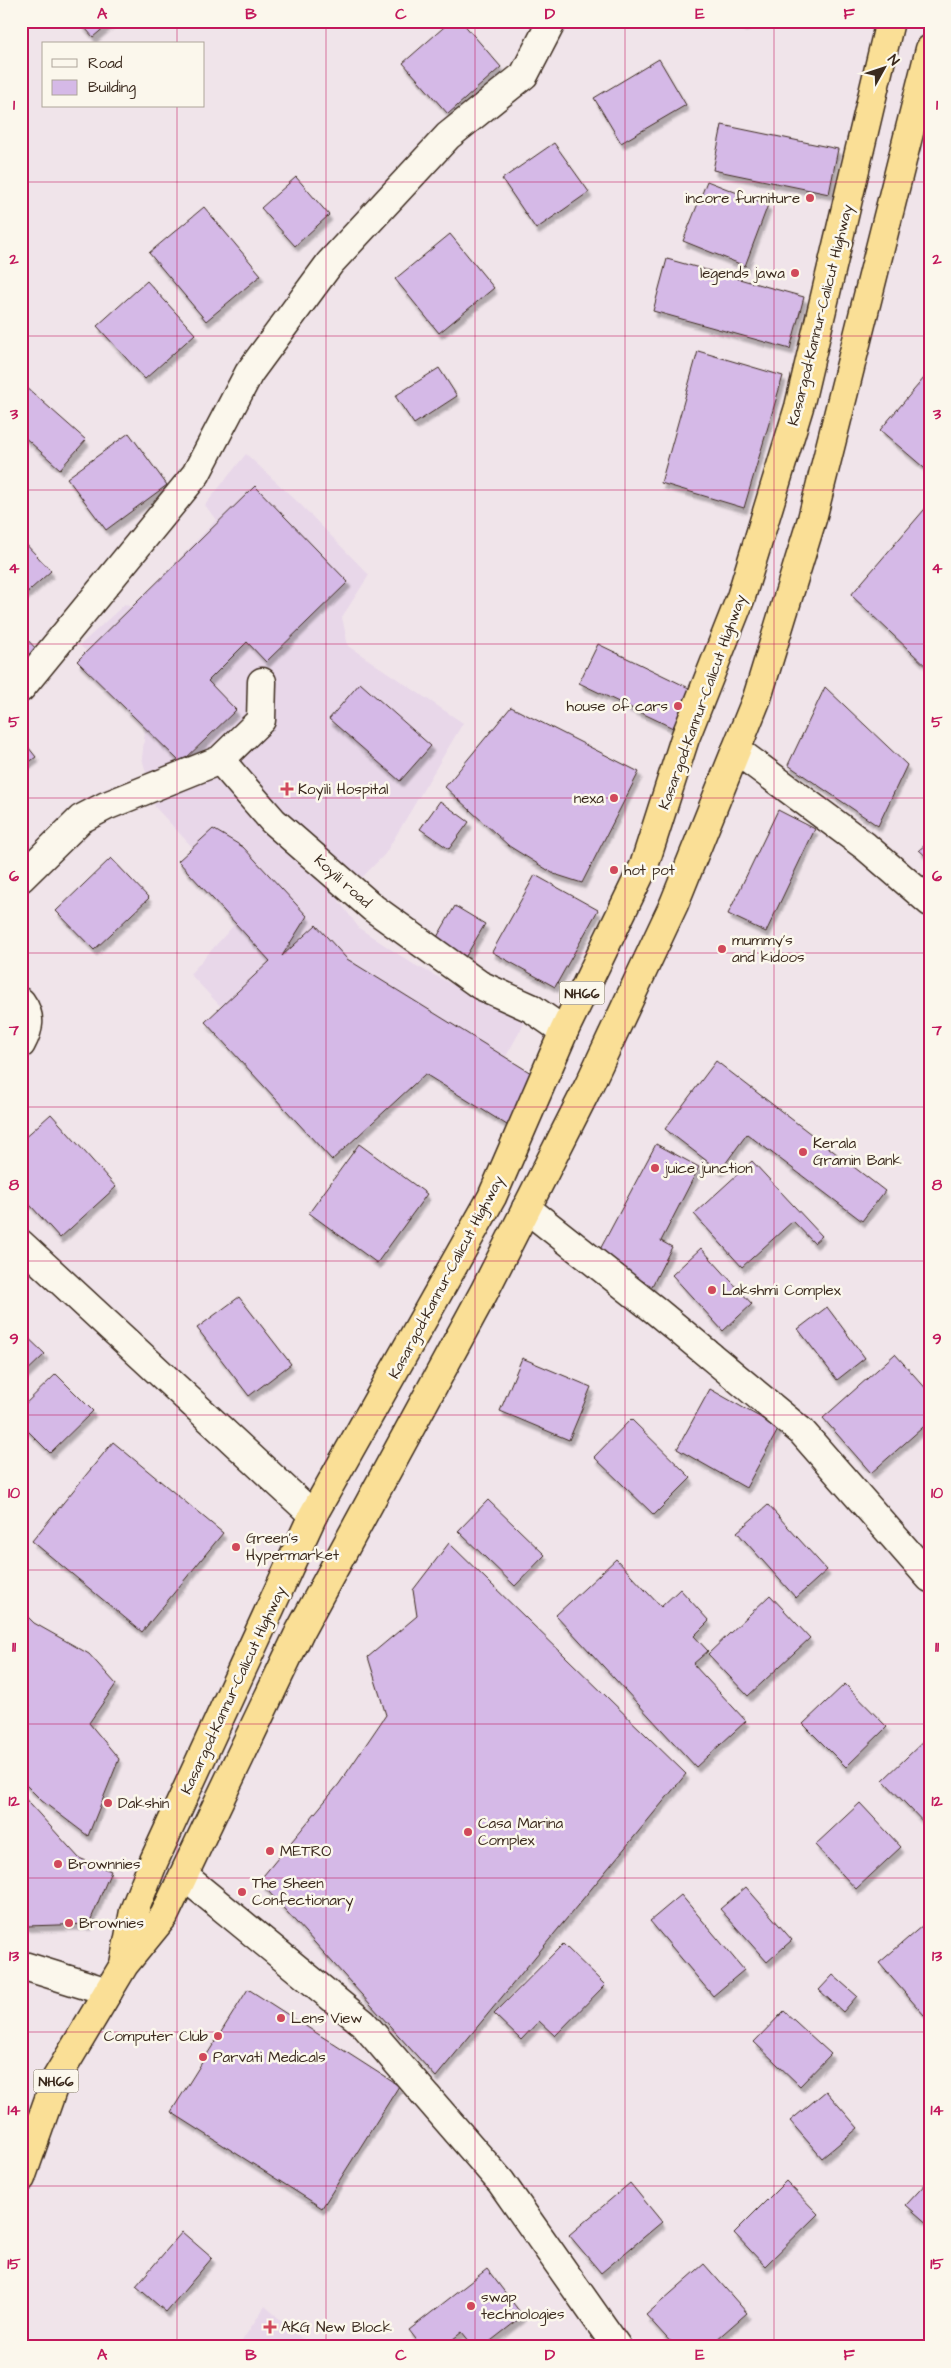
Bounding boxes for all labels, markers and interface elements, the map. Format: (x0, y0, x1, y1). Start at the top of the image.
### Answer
text: A (97, 3, 108, 25)
text: B (245, 3, 257, 25)
text: C (395, 3, 407, 25)
text: D (545, 3, 556, 25)
text: E (695, 3, 705, 25)
text: F (843, 3, 855, 25)
legend (42, 42, 205, 108)
north arrow (858, 42, 908, 92)
text: N (883, 50, 904, 70)
text: Road (88, 53, 123, 74)
text: Building (88, 77, 136, 99)
text: 1 (13, 94, 16, 116)
text: 1 (936, 94, 939, 116)
place label: incore furniture (685, 188, 800, 209)
marker: incore furniture (804, 192, 816, 204)
street label: Kasargod-Kannur-Calicut Highway (783, 202, 859, 428)
text: 2 (8, 248, 19, 270)
text: 2 (931, 248, 942, 270)
place label: legends jawa (700, 263, 785, 285)
marker: legends jawa (789, 267, 801, 279)
text: 3 (9, 403, 19, 425)
text: 3 (932, 403, 942, 425)
text: 4 (9, 557, 20, 579)
text: 4 (932, 557, 943, 579)
street label: Kasargod-Kannur-Calicut Highway (654, 592, 752, 813)
place label: house of cars (567, 696, 668, 717)
marker: house of cars (672, 700, 684, 712)
text: 5 (8, 711, 20, 733)
text: 5 (931, 711, 943, 733)
place label: Koyili Hospital (298, 779, 388, 801)
marker: Koyili Hospital (280, 782, 294, 796)
place label: nexa (574, 788, 604, 809)
marker: nexa (608, 792, 620, 804)
street label: Koyili road (309, 850, 376, 914)
place label: hot pot (624, 860, 675, 881)
marker: hot pot (608, 864, 620, 876)
text: 6 (9, 865, 19, 887)
text: 6 (932, 865, 942, 887)
place label: mummy's and kidoos (732, 930, 805, 968)
marker: mummy's and kidoos (716, 943, 728, 955)
road number: NH66 (560, 981, 604, 1004)
text: 7 (8, 1019, 19, 1041)
text: 7 (931, 1019, 942, 1041)
place label: Kerala Gramin Bank (813, 1133, 902, 1171)
marker: Kerala Gramin Bank (797, 1146, 809, 1158)
place label: juice junction (663, 1158, 753, 1179)
marker: juice junction (649, 1162, 661, 1174)
street label: Kasargod-Kannur-Calicut Highway (384, 1172, 510, 1383)
text: 8 (9, 1174, 20, 1196)
text: 8 (932, 1174, 943, 1196)
place label: Lakshmi Complex (722, 1280, 842, 1301)
marker: Lakshmi Complex (706, 1284, 718, 1296)
text: 9 (9, 1328, 19, 1350)
text: 9 (932, 1328, 942, 1350)
text: 10 (8, 1482, 20, 1504)
text: 10 (931, 1482, 943, 1504)
place label: Green's Hypermarket (246, 1528, 339, 1567)
marker: Green's Hypermarket (230, 1541, 242, 1553)
street label: Kasargod-Kannur-Calicut Highway (176, 1583, 292, 1798)
text: 11 (12, 1636, 17, 1658)
text: 11 (935, 1636, 940, 1658)
text: 12 (8, 1790, 20, 1812)
text: 12 (931, 1790, 943, 1812)
place label: Dakshin (118, 1793, 170, 1814)
marker: Dakshin (102, 1797, 114, 1809)
place label: Casa Marina Complex (478, 1813, 564, 1851)
marker: Casa Marina Complex (462, 1826, 474, 1838)
place label: METRO (280, 1841, 331, 1862)
marker: METRO (264, 1845, 276, 1857)
place label: Brownnies (68, 1854, 141, 1875)
marker: Brownnies (52, 1858, 64, 1870)
place label: The Sheen Confectionary (252, 1873, 353, 1912)
marker: The Sheen Confectionary (236, 1886, 248, 1898)
place label: Brownies (79, 1913, 144, 1934)
marker: Brownies (63, 1917, 75, 1929)
text: 13 (9, 1945, 20, 1967)
text: 13 (932, 1945, 943, 1967)
place label: Lens View (291, 2008, 362, 2029)
marker: Lens View (275, 2012, 287, 2024)
place label: Computer Club (104, 2026, 209, 2047)
marker: Computer Club (212, 2030, 224, 2042)
place label: Parvati Medicals (213, 2047, 326, 2068)
marker: Parvati Medicals (197, 2051, 209, 2063)
road number: NH66 (34, 2070, 78, 2092)
text: 14 (8, 2099, 21, 2121)
text: 14 (931, 2099, 944, 2121)
text: 15 (7, 2253, 21, 2275)
text: 15 (930, 2253, 944, 2275)
place label: swap technologies (481, 2287, 565, 2326)
marker: swap technologies (465, 2300, 477, 2312)
place label: AKG New Block (281, 2317, 392, 2338)
marker: AKG New Block (263, 2320, 277, 2334)
text: A (97, 2344, 108, 2366)
text: B (245, 2344, 257, 2366)
text: C (395, 2344, 407, 2366)
text: D (545, 2344, 556, 2366)
text: E (695, 2344, 705, 2366)
text: F (843, 2344, 855, 2366)

